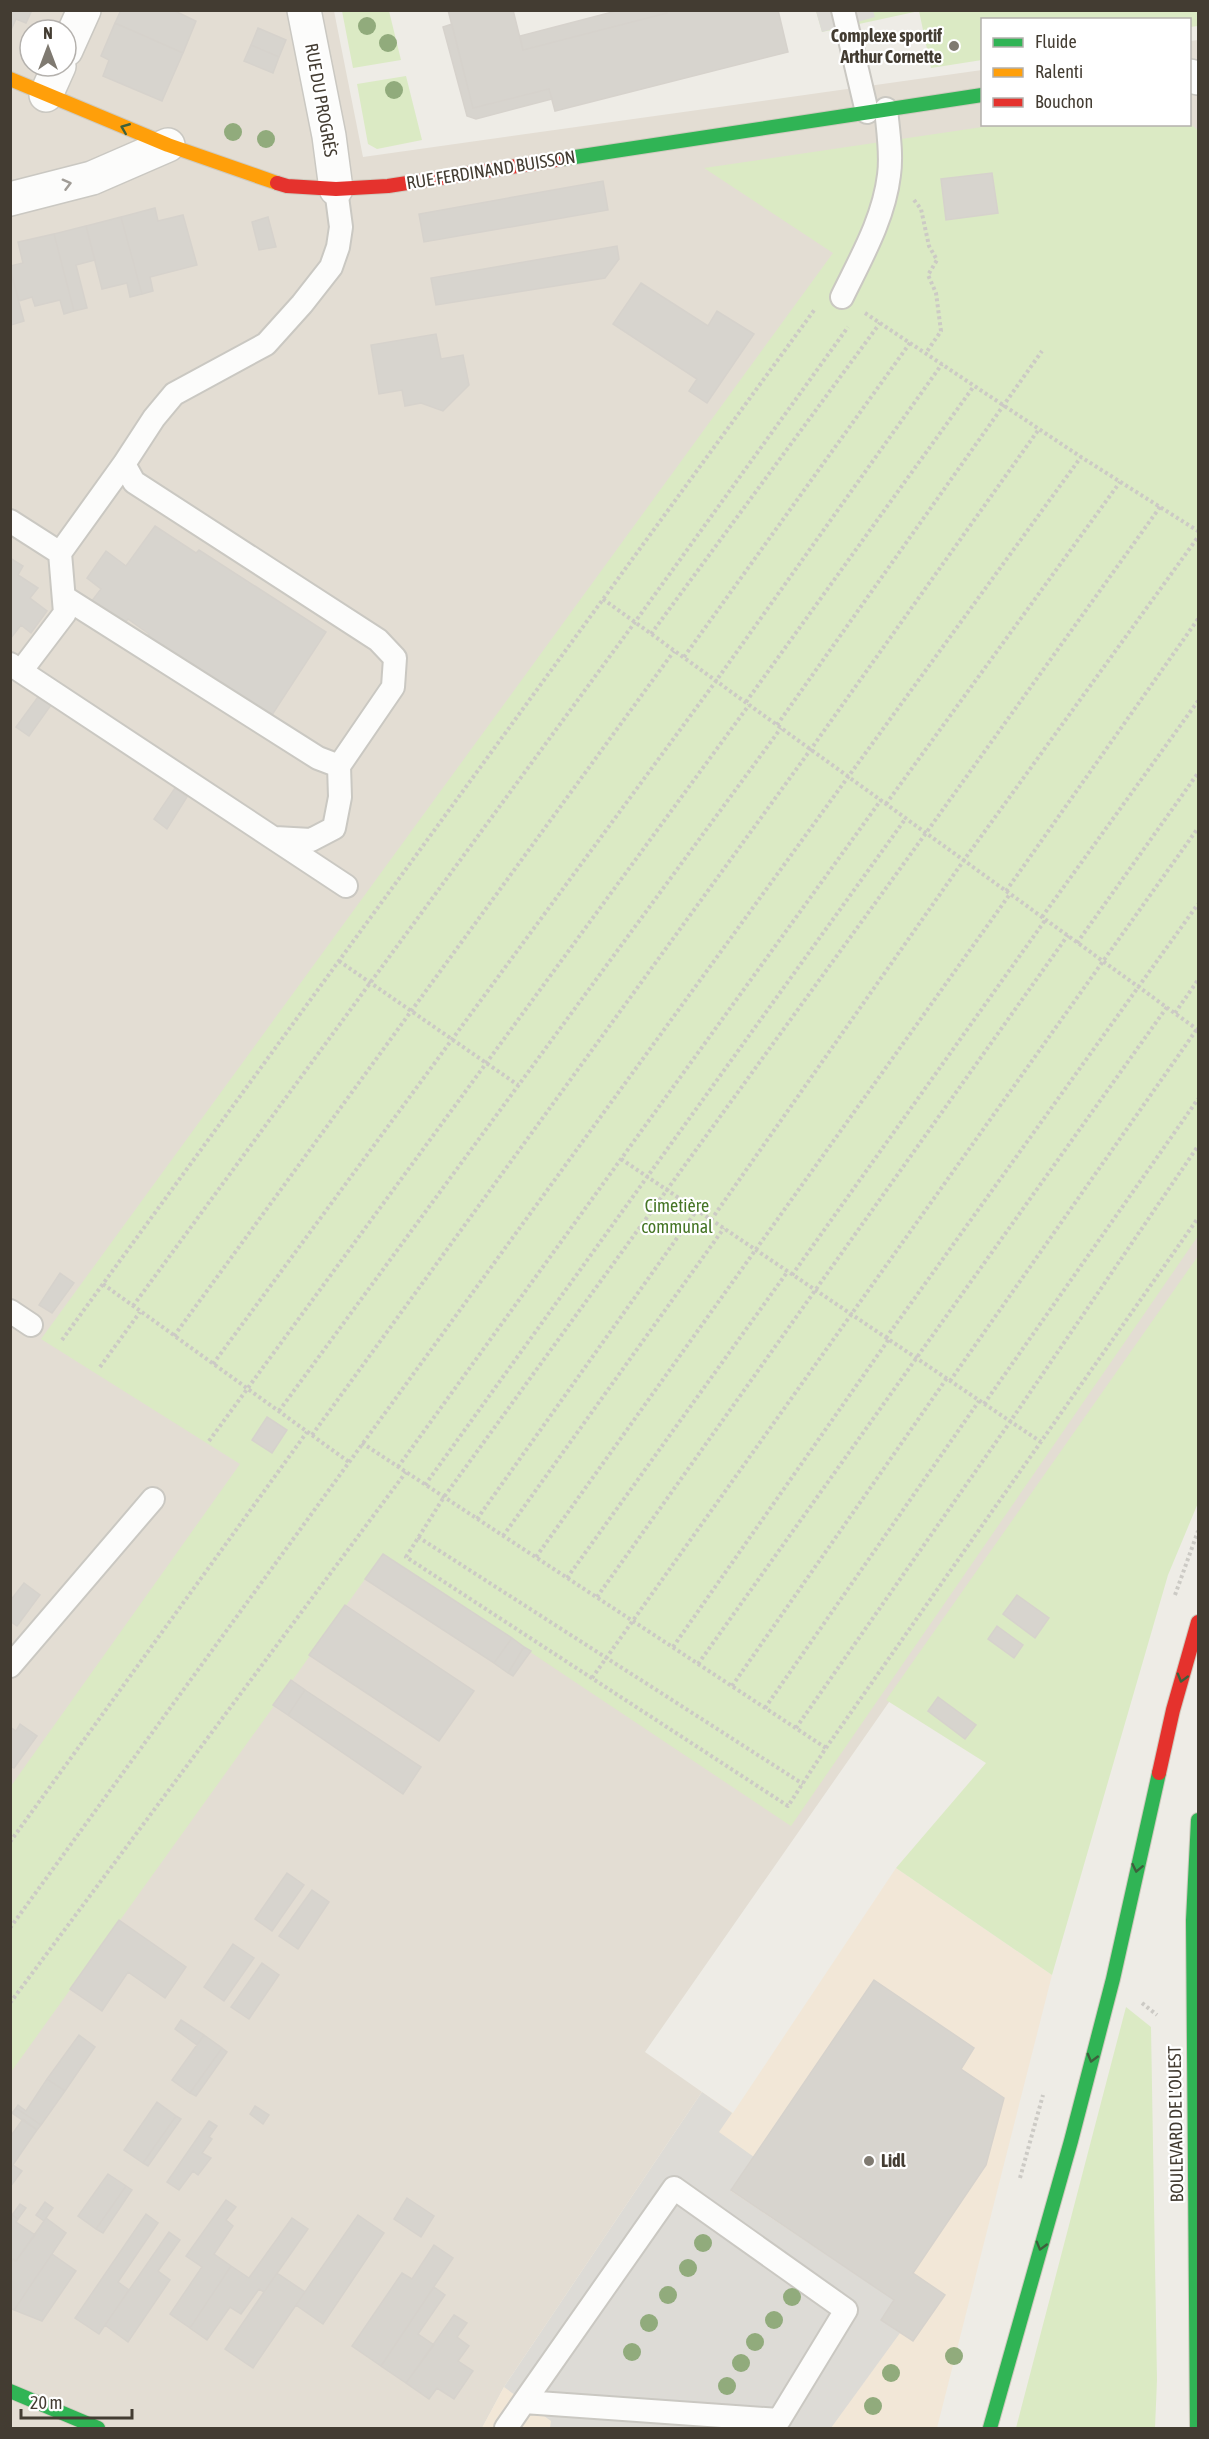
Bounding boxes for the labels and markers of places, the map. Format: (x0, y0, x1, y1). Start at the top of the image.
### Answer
place label: Complexe sportif Arthur Cornette (831, 25, 943, 67)
marker: Complexe sportif Arthur Cornette (947, 39, 961, 53)
place label: Lidl (881, 2150, 906, 2171)
marker: Lidl (862, 2154, 876, 2168)

